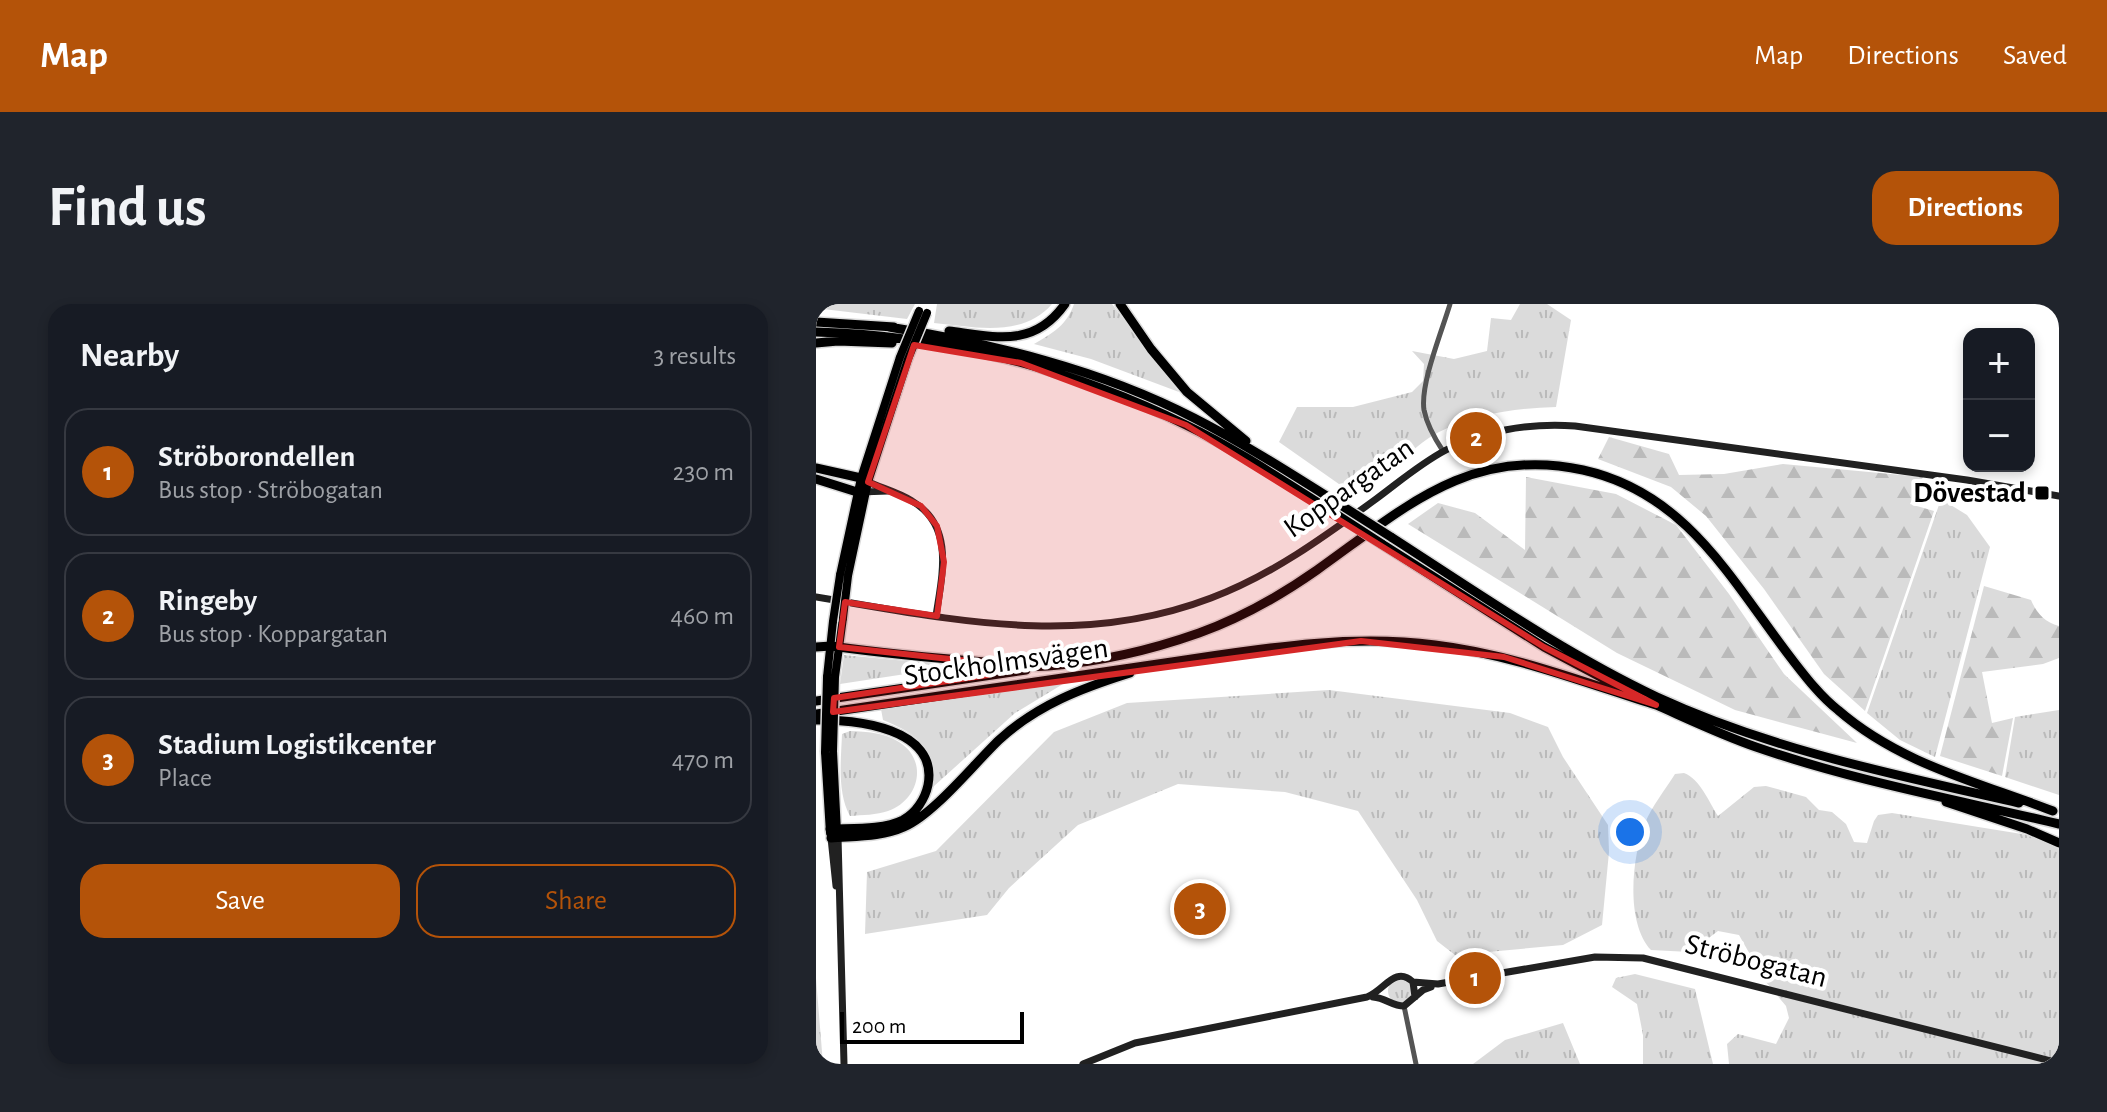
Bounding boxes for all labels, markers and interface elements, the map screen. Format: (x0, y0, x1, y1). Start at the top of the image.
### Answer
text: Map (40, 37, 108, 75)
text: Map (1754, 42, 1803, 70)
text: Directions (1847, 42, 1959, 70)
text: Saved (2003, 42, 2067, 70)
button: Directions (1872, 171, 2059, 245)
text: Find us (48, 180, 206, 236)
map controls (1963, 328, 2035, 472)
button: + (1963, 328, 2035, 400)
text: Nearby (80, 339, 179, 373)
text: 3 results (653, 343, 736, 369)
button: − (1963, 400, 2035, 472)
pin: 2 (1450, 408, 1502, 468)
street label: Koppargatan (1279, 432, 1419, 544)
text: Ströborondellen (158, 442, 355, 472)
text: 1 (103, 459, 113, 485)
text: 230 m (673, 459, 734, 485)
text: Bus stop · Ströbogatan (158, 477, 383, 503)
place label: Dövestad (1913, 478, 2026, 508)
marker: Dövestad (2033, 484, 2051, 502)
text: Ringeby (158, 586, 257, 616)
text: 2 (102, 603, 114, 629)
text: 460 m (670, 603, 734, 629)
text: Bus stop · Koppargatan (158, 621, 388, 647)
street label: Stockholmsvägen (902, 633, 1110, 691)
text: Stadium Logistikcenter (158, 730, 436, 760)
text: 3 (102, 747, 114, 773)
text: 470 m (672, 747, 734, 773)
text: Place (158, 765, 212, 791)
your location (1610, 812, 1650, 852)
button: Save (80, 864, 400, 938)
button: Share (416, 864, 736, 938)
pin: 3 (1174, 879, 1226, 939)
street label: Ströbogatan (1682, 929, 1830, 993)
pin: 1 (1449, 948, 1501, 1008)
scale bar (840, 1008, 1024, 1044)
text: 200 m (852, 1015, 906, 1037)

